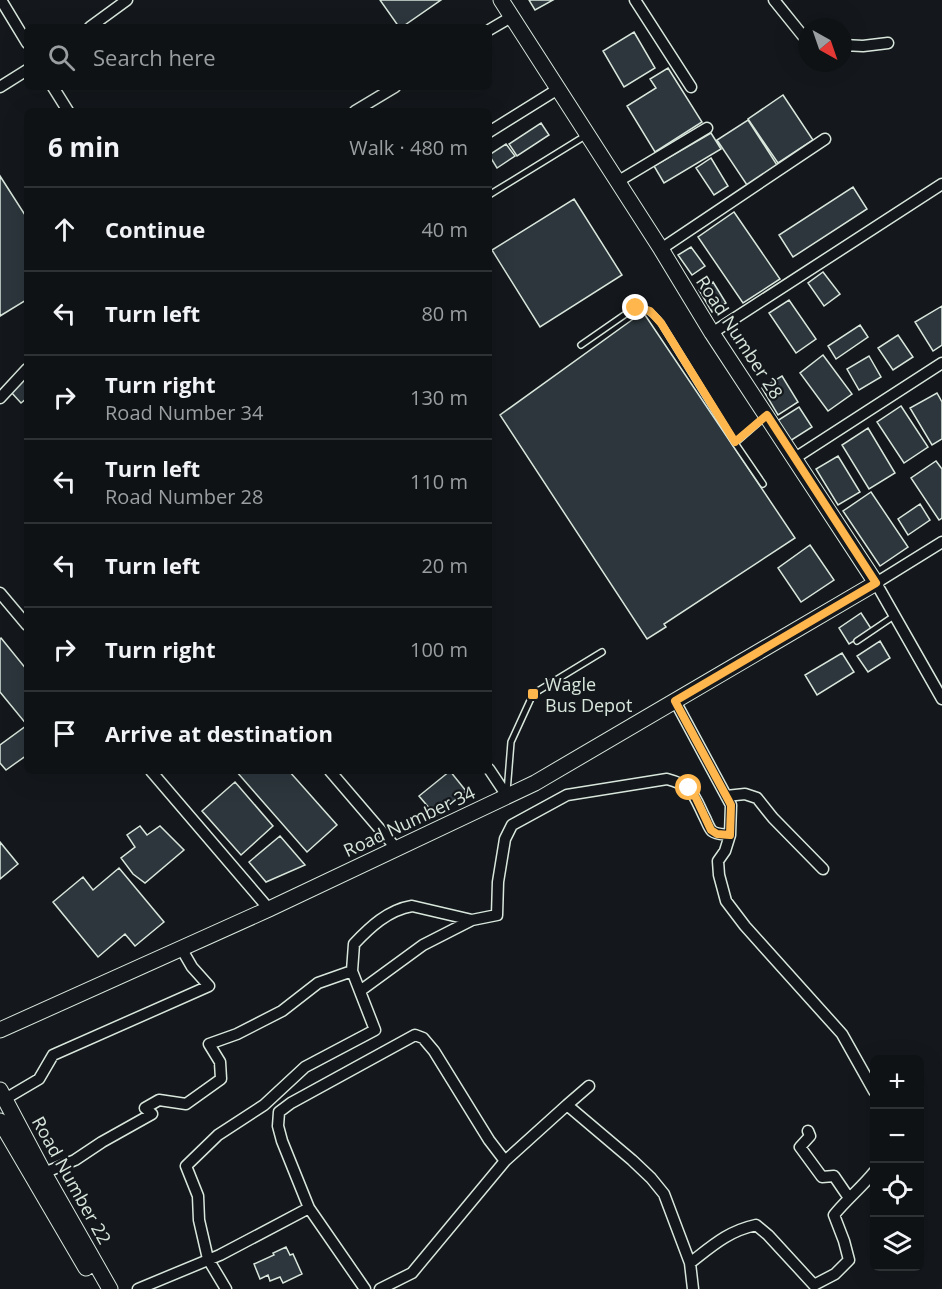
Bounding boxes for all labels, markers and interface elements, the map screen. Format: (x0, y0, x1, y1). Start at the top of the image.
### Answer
north arrow (798, 18, 852, 72)
search box (24, 24, 492, 90)
icon: search (45, 41, 78, 74)
text: Search here (93, 42, 216, 72)
text: 6 min (48, 129, 120, 165)
text: Walk · 480 m (349, 134, 468, 161)
icon: ahead (48, 213, 81, 246)
text: Continue (105, 214, 205, 244)
text: 40 m (421, 216, 468, 243)
street label: Road Number 28 (691, 271, 789, 403)
route end (622, 294, 648, 320)
icon: left (48, 297, 81, 330)
text: Turn left (105, 298, 200, 328)
text: 80 m (421, 300, 468, 327)
text: Turn right (105, 369, 216, 399)
icon: right (48, 381, 81, 414)
text: 130 m (410, 384, 468, 411)
text: Road Number 34 (105, 399, 263, 426)
text: Turn left (105, 453, 200, 483)
icon: left (48, 465, 81, 498)
text: 110 m (410, 468, 468, 495)
text: Road Number 28 (105, 483, 263, 510)
icon: left (48, 549, 81, 582)
text: Turn left (105, 550, 200, 580)
text: 20 m (421, 552, 468, 579)
icon: right (48, 633, 81, 666)
text: Turn right (105, 634, 216, 664)
text: 100 m (410, 636, 468, 663)
place label: Wagle Bus Depot (545, 672, 632, 717)
marker: Wagle Bus Depot (526, 687, 540, 701)
icon: arrive (48, 717, 81, 750)
text: Arrive at destination (105, 718, 333, 748)
route start (675, 774, 701, 800)
street label: Road Number 34 (339, 780, 479, 862)
map controls (870, 1055, 924, 1271)
button: + (870, 1055, 924, 1109)
button: − (870, 1109, 924, 1163)
street label: Road Number 22 (27, 1112, 117, 1248)
button: locate (870, 1163, 924, 1217)
button: layers (870, 1217, 924, 1271)

